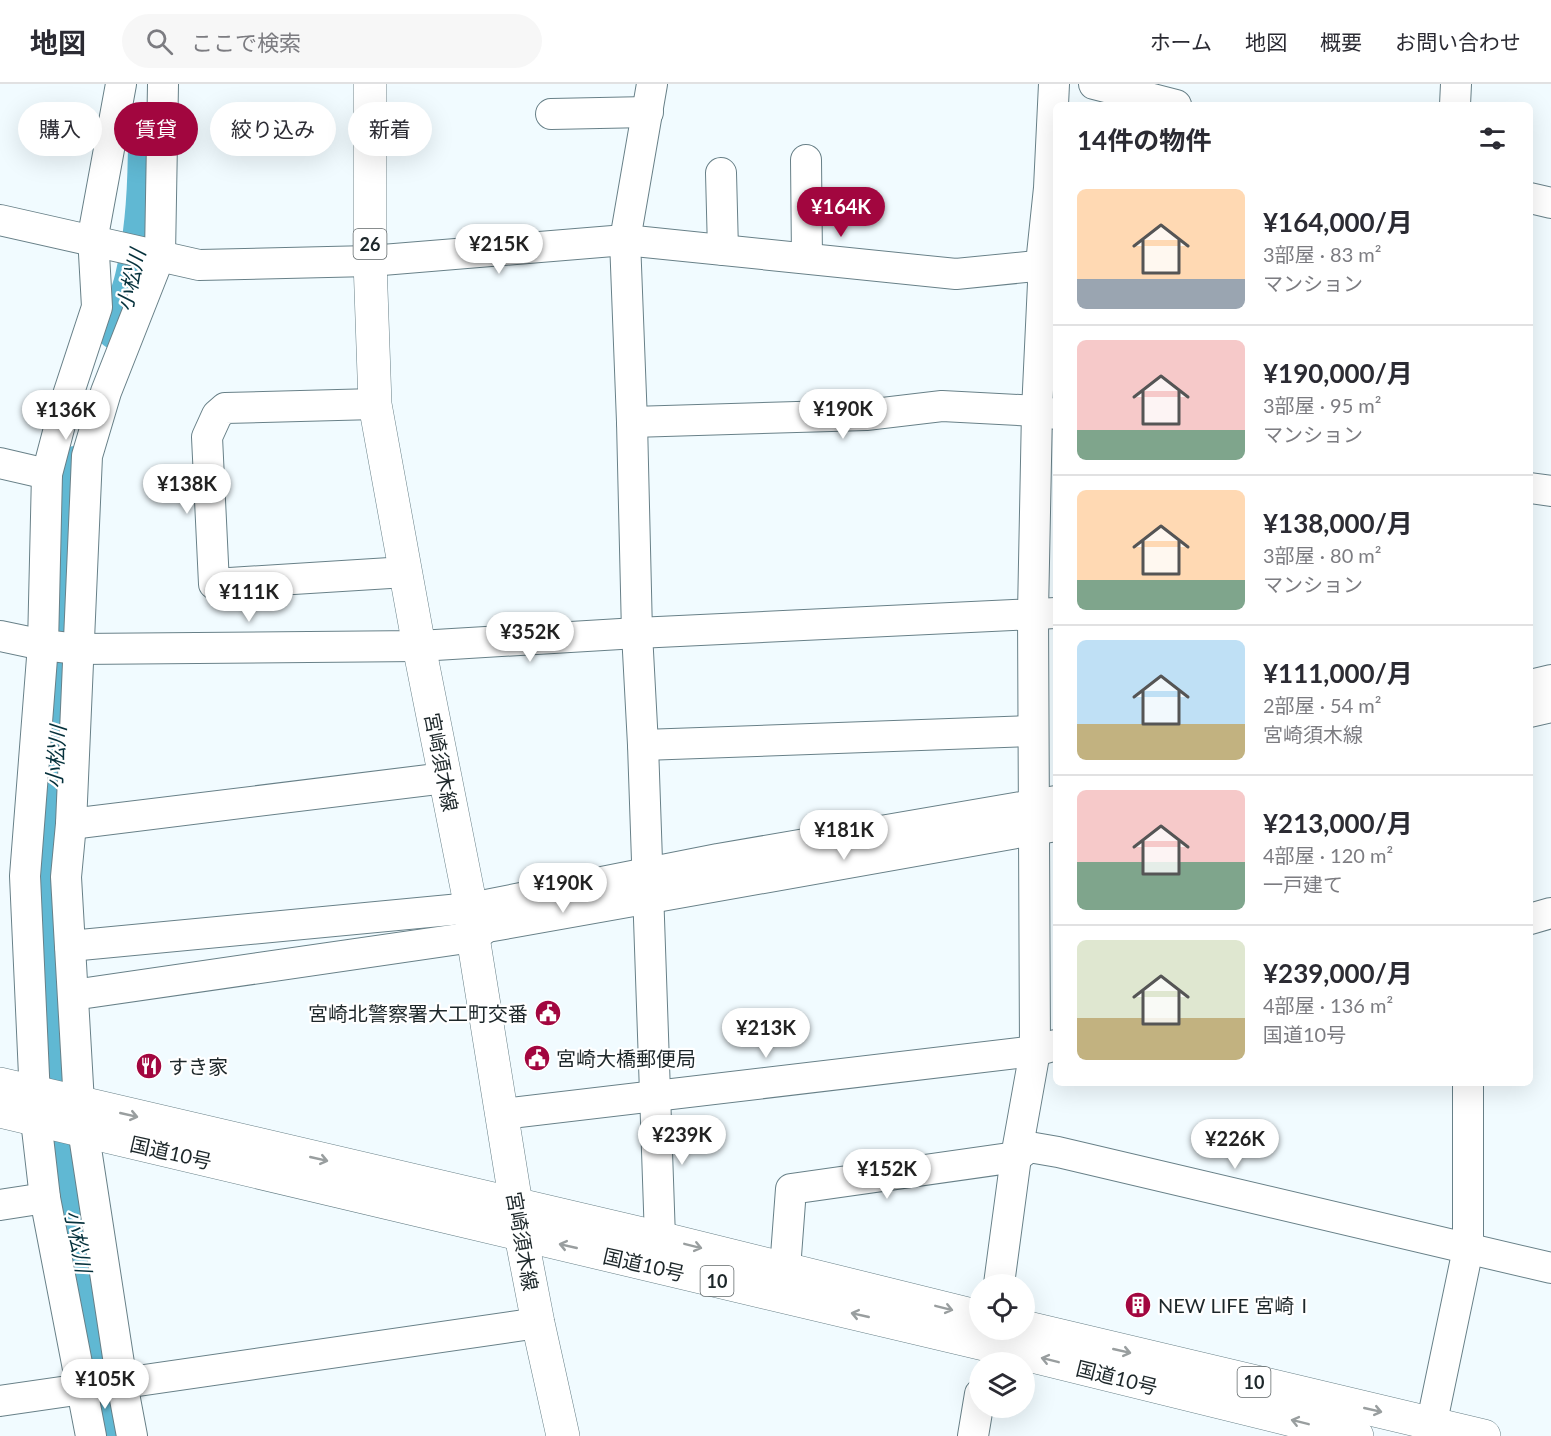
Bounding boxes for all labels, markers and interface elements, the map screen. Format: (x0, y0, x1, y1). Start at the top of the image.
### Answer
search box (122, 14, 542, 68)
text: 地図 (30, 25, 86, 59)
icon: search (143, 25, 176, 58)
text: ここで検索 (191, 29, 301, 56)
text: ホーム (1150, 29, 1212, 54)
text: 地図 (1245, 29, 1287, 54)
text: 概要 (1320, 29, 1362, 54)
text: お問い合わせ (1395, 29, 1521, 54)
chip: 購入 (18, 102, 102, 156)
chip: 賃貸 (114, 102, 198, 156)
chip: 絞り込み (210, 102, 336, 156)
chip: 新着 (348, 102, 432, 156)
icon: filters (1476, 122, 1509, 155)
text: 14件の物件 (1077, 124, 1211, 156)
pin: ¥164K (799, 187, 883, 238)
text: ¥164K (811, 194, 871, 218)
text: ¥164,000/月 (1263, 206, 1413, 238)
icon: home (1125, 213, 1197, 285)
pin: ¥215K (457, 224, 541, 275)
road number: 26 (354, 229, 386, 259)
text: ¥215K (469, 231, 529, 255)
text: 3部屋 · 83 m² (1263, 242, 1382, 266)
water label: 小松川 (111, 245, 150, 314)
text: マンション (1263, 271, 1363, 295)
text: ¥190,000/月 (1263, 357, 1413, 389)
icon: home (1125, 364, 1197, 436)
pin: ¥190K (801, 389, 885, 440)
pin: ¥136K (24, 390, 108, 441)
text: 3部屋 · 95 m² (1263, 393, 1382, 417)
text: ¥190K (813, 396, 873, 420)
text: ¥136K (36, 397, 96, 421)
text: マンション (1263, 422, 1363, 446)
pin: ¥138K (145, 464, 229, 515)
text: ¥138K (157, 471, 217, 495)
text: ¥138,000/月 (1263, 507, 1413, 539)
icon: home (1125, 514, 1197, 586)
text: 3部屋 · 80 m² (1263, 543, 1382, 567)
pin: ¥111K (207, 572, 291, 623)
text: マンション (1263, 572, 1363, 596)
text: ¥111K (219, 579, 279, 603)
pin: ¥352K (488, 612, 572, 663)
text: ¥352K (500, 619, 560, 643)
text: ¥111,000/月 (1263, 657, 1413, 689)
icon: home (1125, 664, 1197, 736)
text: 2部屋 · 54 m² (1263, 693, 1382, 717)
street label: 宮崎須木線 (421, 711, 463, 813)
text: 宮崎須木線 (1263, 722, 1363, 746)
water label: 小松川 (40, 723, 70, 789)
text: ¥213,000/月 (1263, 807, 1413, 839)
pin: ¥181K (802, 810, 886, 861)
icon: home (1125, 814, 1197, 886)
text: ¥181K (814, 817, 874, 841)
text: 4部屋 · 120 m² (1263, 843, 1393, 867)
pin: ¥190K (521, 863, 605, 914)
text: ¥190K (533, 870, 593, 894)
text: 一戸建て (1263, 872, 1343, 896)
text: ¥239,000/月 (1263, 957, 1413, 989)
icon: home (1125, 964, 1197, 1036)
text: 4部屋 · 136 m² (1263, 993, 1393, 1017)
public building icon: 宮崎北警察署大工町交番 (533, 998, 563, 1028)
place label: 宮崎北警察署大工町交番 (308, 1001, 528, 1025)
pin: ¥213K (724, 1008, 808, 1059)
text: ¥213K (736, 1015, 796, 1039)
text: 国道10号 (1263, 1022, 1346, 1046)
public building icon: 宮崎大橋郵便局 (522, 1043, 552, 1073)
place label: 宮崎大橋郵便局 (556, 1046, 696, 1070)
restaurant icon: すき家 (134, 1051, 164, 1081)
place label: すき家 (168, 1054, 228, 1078)
one-way arrow (120, 1109, 139, 1121)
pin: ¥239K (640, 1115, 724, 1166)
pin: ¥226K (1193, 1119, 1277, 1170)
text: ¥239K (652, 1122, 712, 1146)
text: ¥226K (1205, 1126, 1265, 1150)
street label: 国道10号 (128, 1131, 214, 1173)
pin: ¥152K (845, 1149, 929, 1200)
one-way arrow (309, 1154, 329, 1165)
text: ¥152K (857, 1156, 917, 1180)
street label: 宮崎須木線 (502, 1190, 544, 1292)
water label: 小松川 (61, 1208, 98, 1276)
one-way arrow (559, 1240, 578, 1251)
one-way arrow (684, 1240, 703, 1252)
street label: 国道10号 (601, 1243, 687, 1285)
road number: 10 (700, 1266, 734, 1296)
map controls (969, 1274, 1035, 1418)
button: locate (969, 1274, 1035, 1340)
building icon: NEW LIFE 宮崎Ⅰ (1123, 1290, 1153, 1320)
place label: NEW LIFE 宮崎Ⅰ (1158, 1293, 1314, 1317)
one-way arrow (934, 1302, 953, 1314)
one-way arrow (851, 1308, 870, 1320)
one-way arrow (1113, 1345, 1132, 1357)
button: layers (969, 1352, 1035, 1418)
one-way arrow (1040, 1354, 1059, 1366)
street label: 国道10号 (1074, 1355, 1160, 1399)
pin: ¥105K (63, 1359, 147, 1410)
text: ¥105K (75, 1366, 135, 1390)
road number: 10 (1238, 1367, 1270, 1397)
one-way arrow (1364, 1404, 1383, 1416)
one-way arrow (1291, 1415, 1310, 1427)

